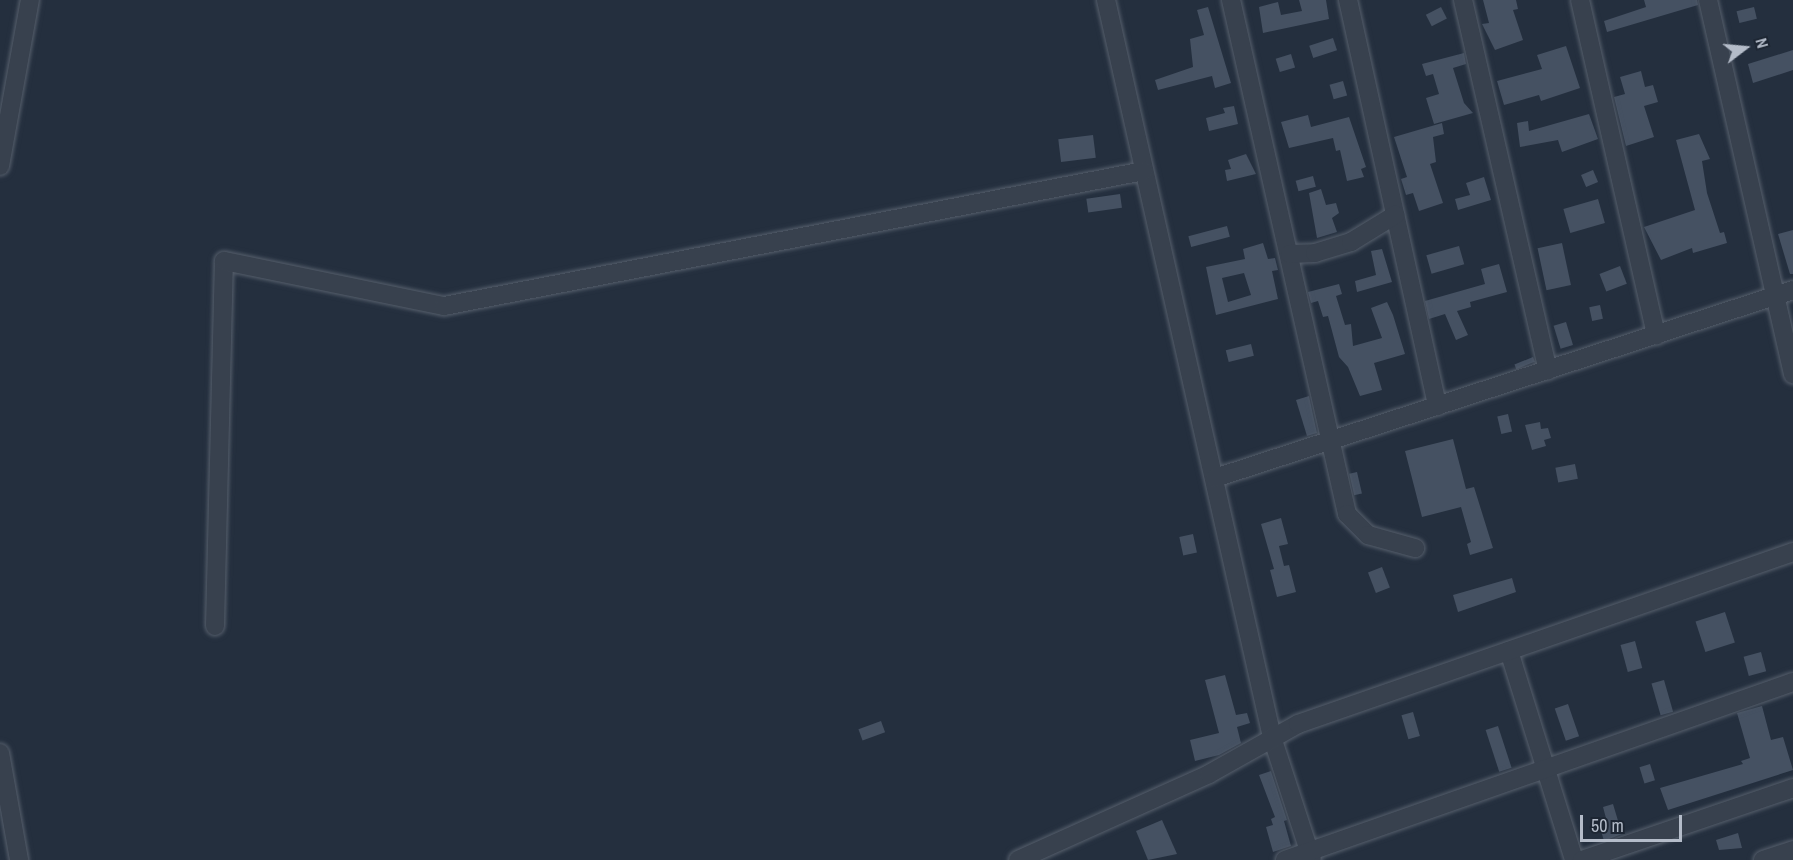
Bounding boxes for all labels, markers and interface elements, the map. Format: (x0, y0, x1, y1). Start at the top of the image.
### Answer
north arrow (1715, 18, 1775, 78)
text: N (1750, 35, 1774, 51)
scale bar (1583, 803, 1685, 841)
text: 50 m (1591, 813, 1624, 838)

